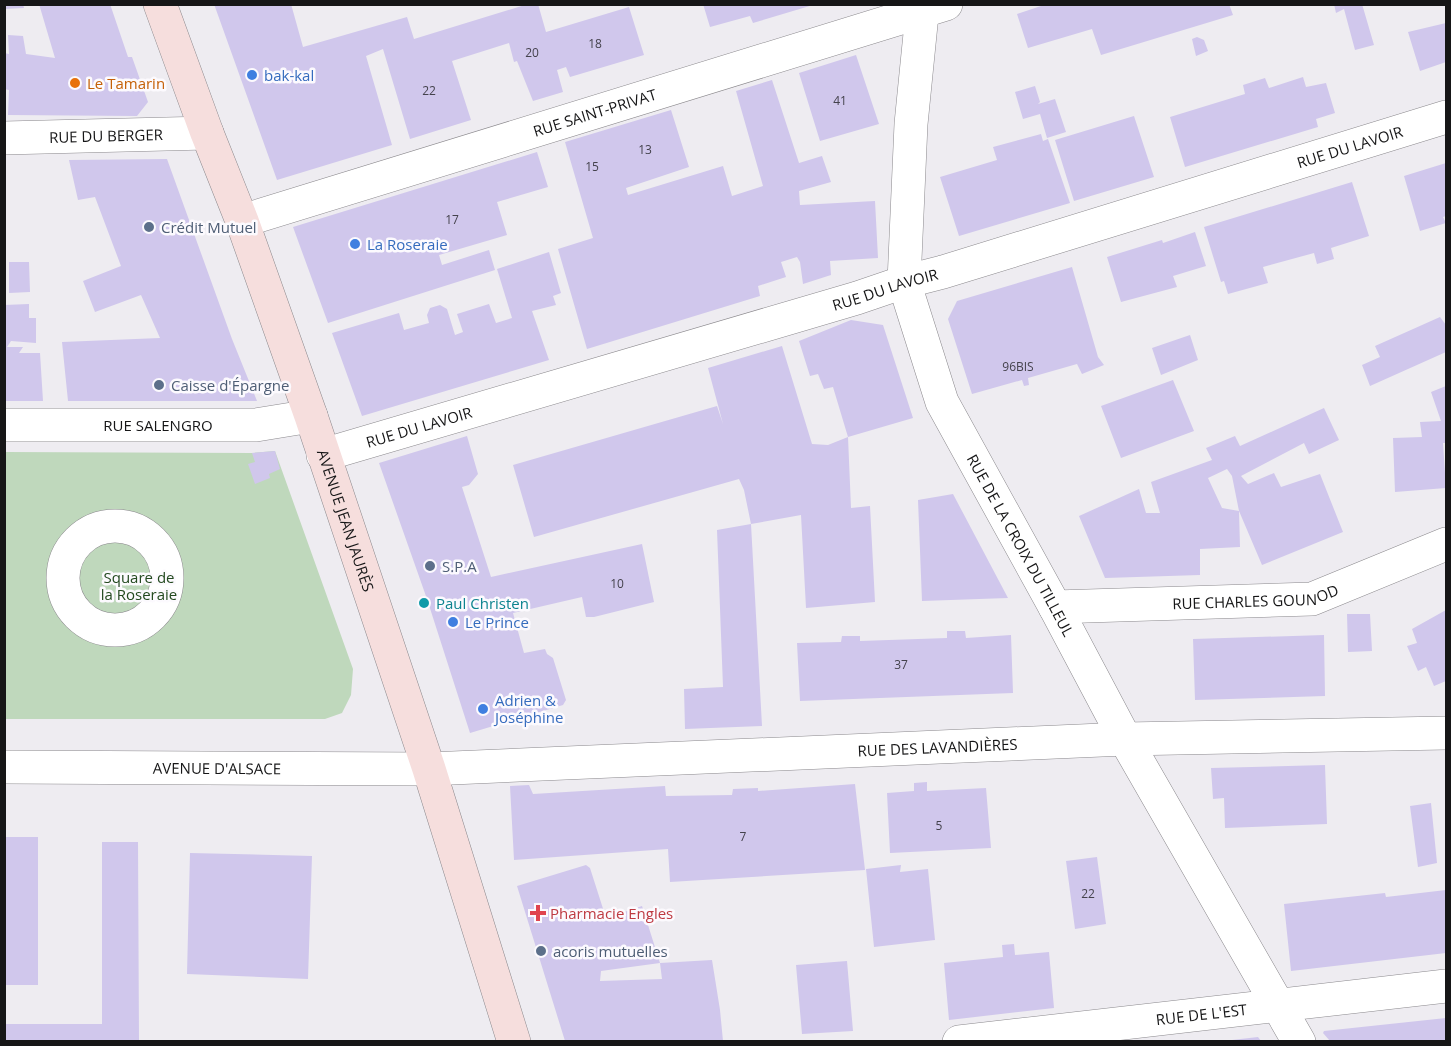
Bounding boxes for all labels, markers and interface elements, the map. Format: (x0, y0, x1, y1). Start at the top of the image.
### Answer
house number: 18 (588, 35, 602, 52)
house number: 20 (525, 44, 539, 61)
place label: bak-kal (264, 65, 314, 85)
marker: bak-kal (245, 68, 259, 82)
place label: Le Tamarin (87, 73, 165, 93)
marker: Le Tamarin (68, 76, 82, 90)
house number: 22 (422, 82, 436, 99)
street label: RUE SAINT-PRIVAT (531, 84, 659, 141)
house number: 41 (833, 92, 847, 109)
street label: RUE DU LAVOIR (1294, 121, 1406, 172)
street label: RUE DU BERGER (49, 124, 164, 147)
house number: 13 (638, 141, 652, 158)
house number: 15 (585, 158, 599, 175)
house number: 17 (445, 211, 459, 228)
place label: Crédit Mutuel (161, 217, 257, 237)
marker: Crédit Mutuel (142, 220, 156, 234)
place label: La Roseraie (367, 234, 448, 254)
marker: La Roseraie (348, 237, 362, 251)
street label: RUE DU LAVOIR (830, 264, 941, 315)
house number: 96BIS (1002, 358, 1034, 375)
place label: Caisse d'Épargne (171, 375, 289, 395)
marker: Caisse d'Épargne (152, 378, 166, 392)
street label: RUE DU LAVOIR (364, 402, 475, 452)
street label: RUE SALENGRO (103, 415, 213, 435)
street label: AVENUE JEAN JAURÈS (313, 447, 379, 594)
street label: RUE DE LA CROIX DU TILLEUL (963, 450, 1079, 640)
place label: S.P.A (442, 556, 477, 576)
marker: S.P.A (423, 559, 437, 573)
park label: Square de la Roseraie (101, 567, 177, 604)
house number: 10 (610, 575, 624, 592)
street label: RUE CHARLES GOUNOD (1172, 579, 1341, 613)
place label: Paul Christen (436, 593, 529, 613)
marker: Paul Christen (417, 596, 431, 610)
place label: Le Prince (465, 612, 529, 632)
marker: Le Prince (446, 615, 460, 629)
house number: 37 (894, 656, 908, 673)
place label: Adrien & Joséphine (493, 690, 563, 727)
marker: Adrien & Joséphine (476, 702, 490, 716)
street label: RUE DES LAVANDIÈRES (857, 734, 1018, 761)
street label: AVENUE D'ALSACE (153, 758, 281, 778)
house number: 5 (936, 817, 943, 834)
house number: 7 (740, 828, 747, 845)
house number: 22 (1081, 885, 1095, 902)
place label: Pharmacie Engles (550, 903, 673, 923)
marker: Pharmacie Engles (531, 906, 545, 920)
place label: acoris mutuelles (553, 941, 668, 961)
marker: acoris mutuelles (534, 944, 548, 958)
street label: RUE DE L'EST (1155, 999, 1249, 1029)

